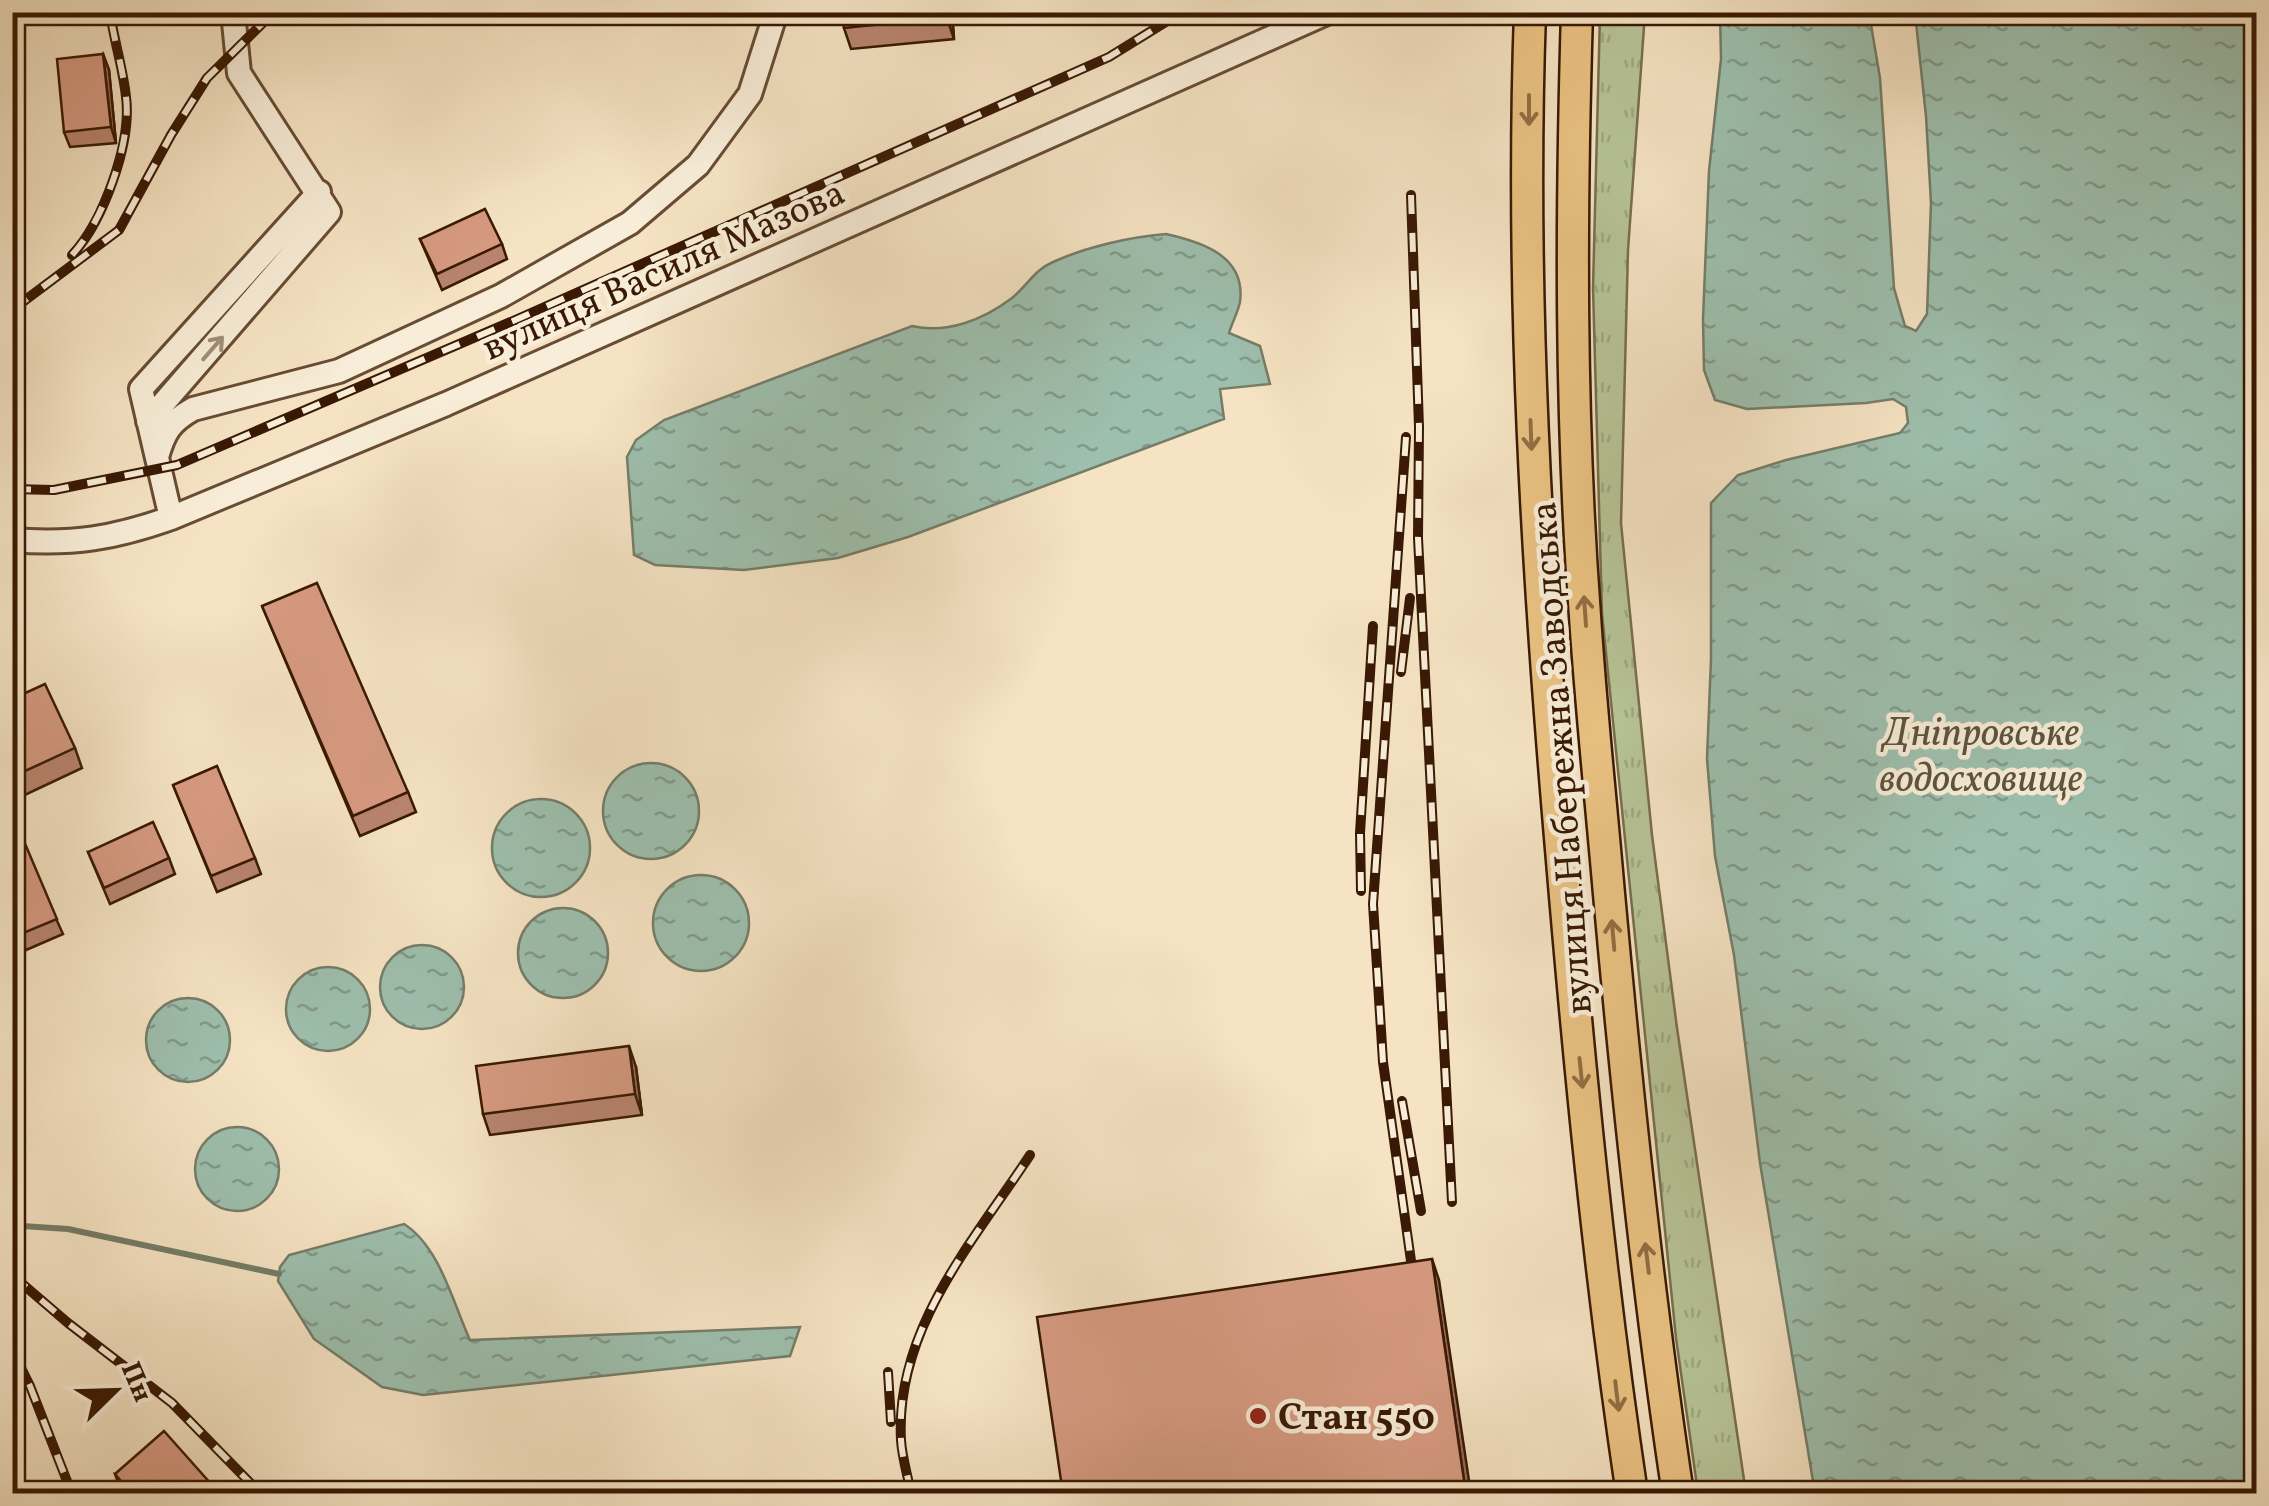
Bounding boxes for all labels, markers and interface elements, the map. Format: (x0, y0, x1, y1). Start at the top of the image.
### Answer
one-way arrow (1519, 93, 1538, 125)
street label: вулиця Василя Мазова (475, 168, 854, 376)
one-way arrow (201, 336, 224, 361)
one-way arrow (1521, 418, 1540, 450)
street label: вулиця Набережна Заводська (1519, 500, 1608, 1016)
one-way arrow (1575, 596, 1594, 628)
water label: Дніпровське водосховище (1880, 707, 2083, 809)
one-way arrow (1603, 919, 1622, 951)
one-way arrow (1572, 1056, 1591, 1088)
one-way arrow (1637, 1242, 1656, 1275)
north arrow (65, 1341, 165, 1441)
text: Пн (110, 1356, 161, 1408)
one-way arrow (1609, 1379, 1627, 1411)
place label: Стан 550 (1278, 1393, 1435, 1446)
marker: Стан 550 (1247, 1405, 1269, 1427)

